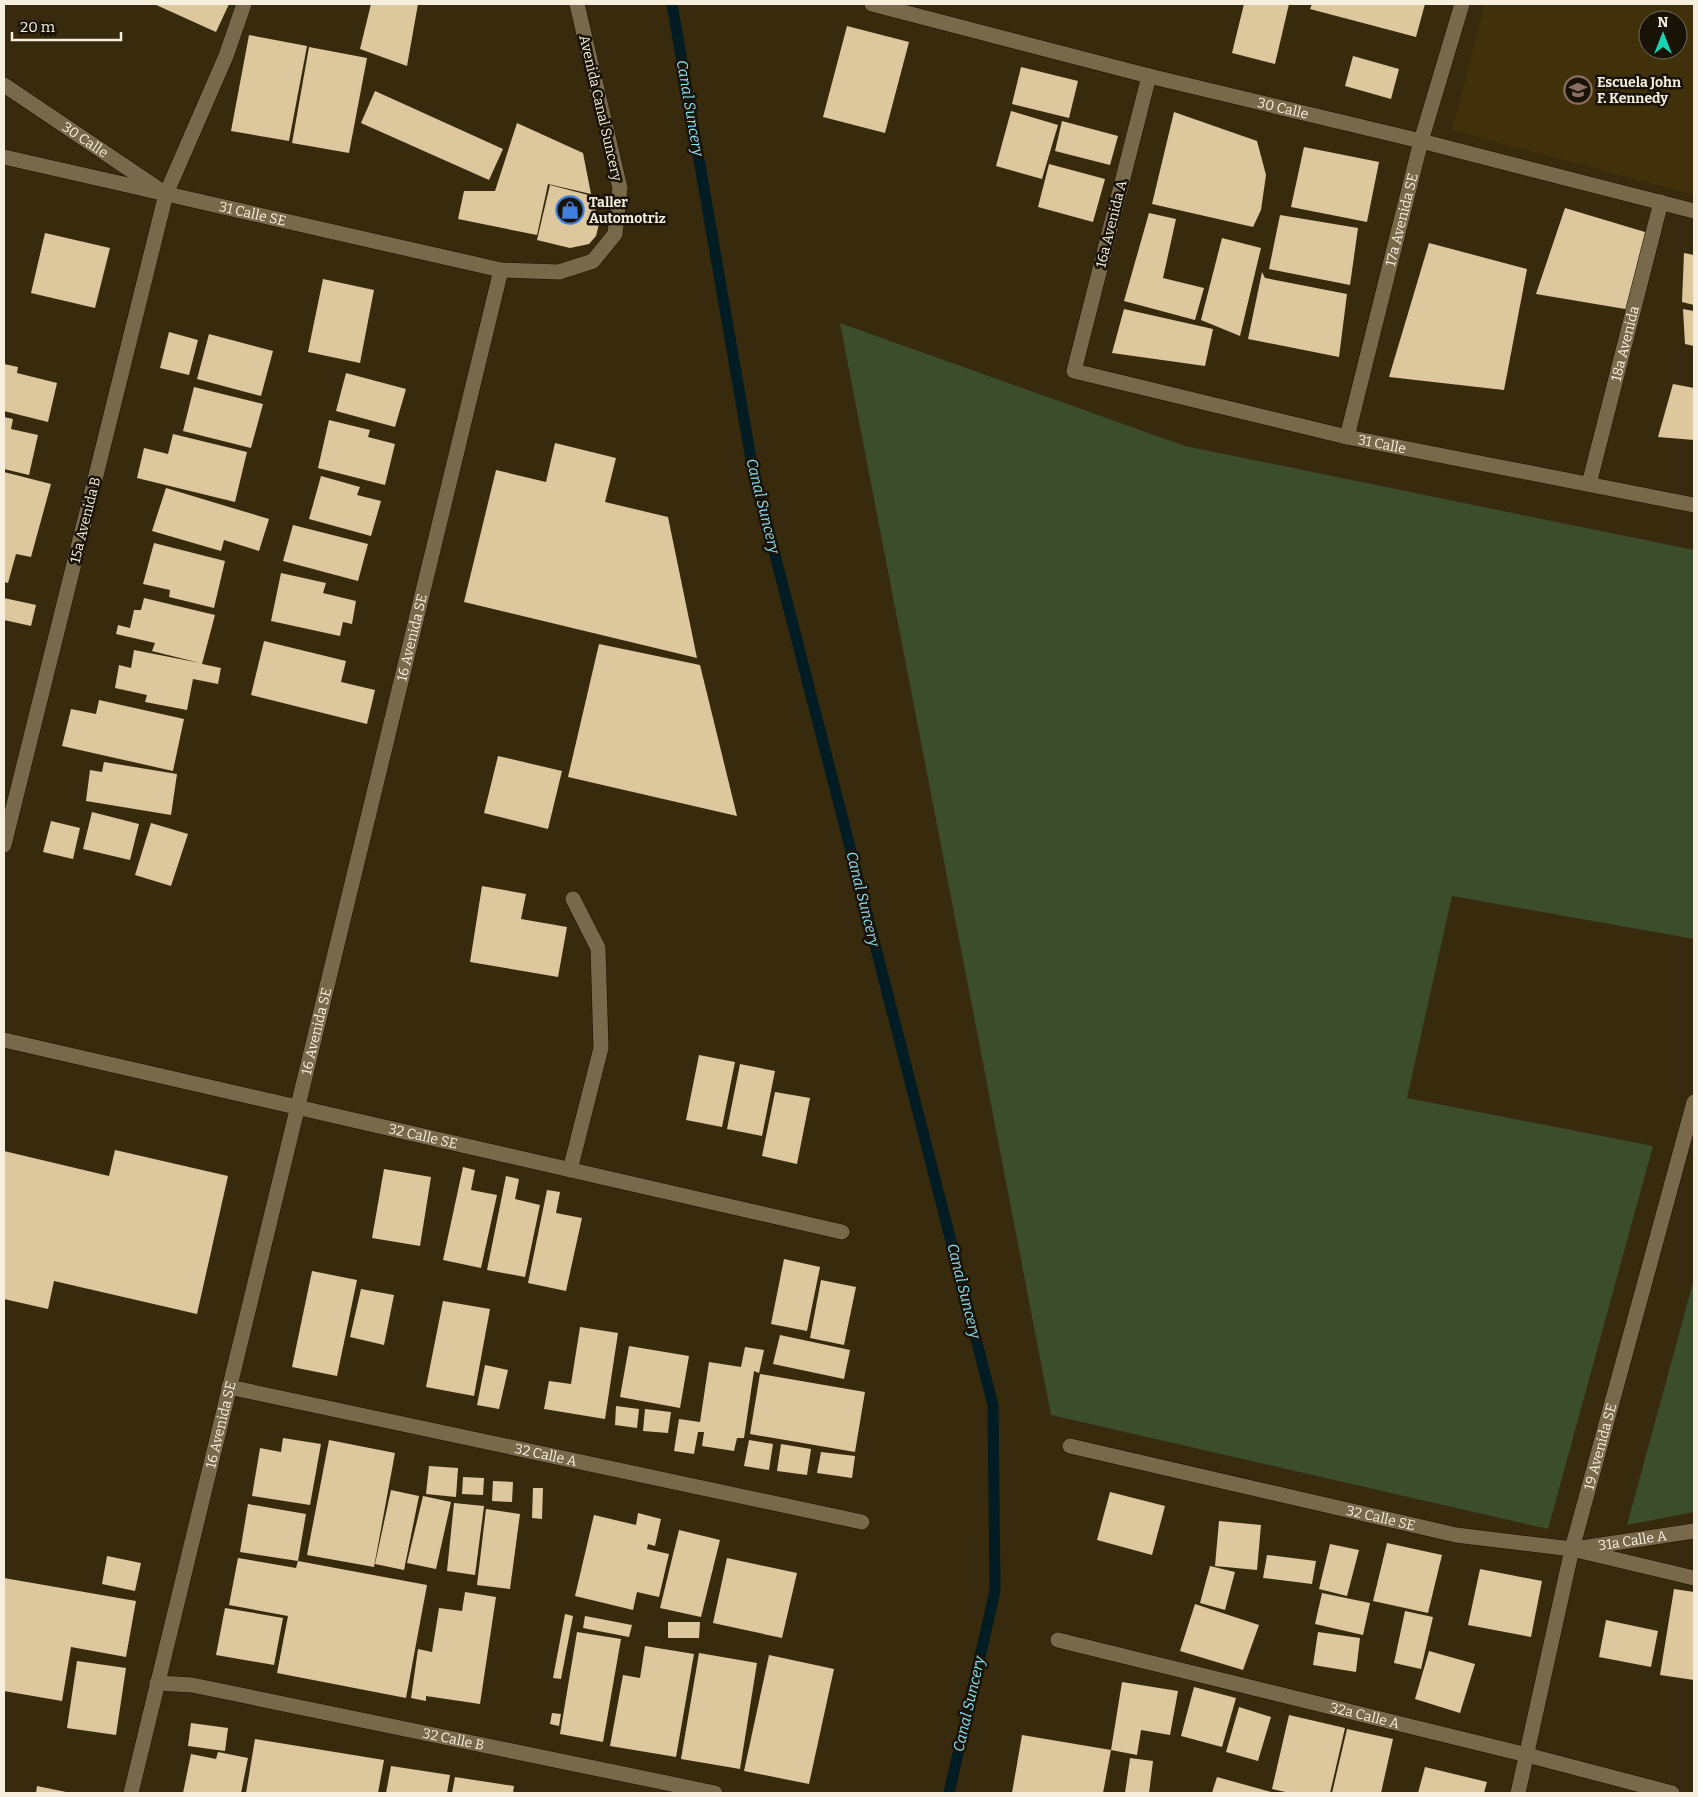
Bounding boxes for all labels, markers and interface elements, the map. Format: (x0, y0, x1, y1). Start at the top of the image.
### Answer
scale bar (12, 10, 121, 42)
north arrow (1638, 10, 1688, 60)
text: N (1658, 14, 1669, 31)
text: 20 m (20, 18, 56, 36)
street label: Avenida Canal Suncery (575, 33, 626, 183)
water label: Canal Suncery (673, 58, 708, 159)
place label: Escuela John F. Kennedy (1597, 74, 1681, 107)
school or university icon: Escuela John F. Kennedy (1563, 75, 1593, 105)
street label: 30 Calle (1256, 94, 1310, 123)
street label: 30 Calle (59, 119, 111, 162)
street label: 17a Avenida SE (1382, 171, 1422, 268)
street label: 16a Avenida A (1092, 178, 1131, 270)
place label: Taller Automotriz (589, 194, 666, 227)
shop icon: Taller Automotriz (555, 195, 585, 225)
street label: 31 Calle SE (217, 198, 288, 230)
street label: 18a Avenida (1608, 304, 1643, 383)
street label: 31 Calle (1356, 431, 1408, 457)
water label: Canal Suncery (742, 457, 784, 557)
street label: 15a Avenida B (67, 475, 104, 565)
street label: 16 Avenida SE (393, 592, 431, 683)
water label: Canal Suncery (842, 850, 884, 950)
street label: 16 Avenida SE (298, 986, 335, 1077)
street label: 32 Calle SE (387, 1120, 459, 1153)
water label: Canal Suncery (943, 1242, 985, 1342)
street label: 16 Avenida SE (202, 1379, 240, 1470)
street label: 19 Avenida SE (1580, 1401, 1620, 1492)
street label: 32 Calle A (513, 1440, 579, 1470)
street label: 32 Calle SE (1345, 1502, 1417, 1534)
street label: 31a Calle A (1597, 1527, 1668, 1554)
water label: Canal Suncery (949, 1653, 989, 1754)
street label: 32a Calle A (1328, 1699, 1401, 1732)
street label: 32 Calle B (421, 1725, 486, 1754)

